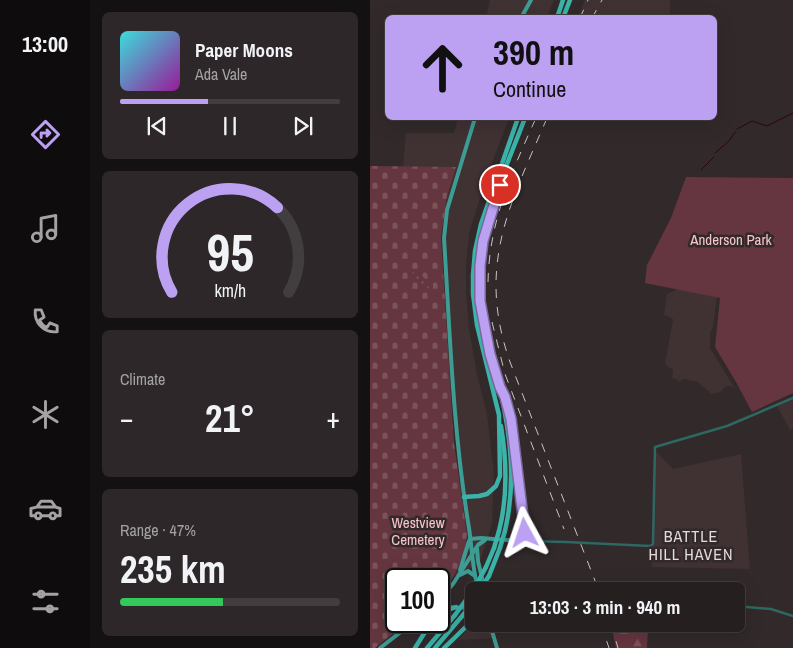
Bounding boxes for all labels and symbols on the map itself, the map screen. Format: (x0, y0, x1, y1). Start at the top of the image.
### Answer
pin (479, 164, 521, 206)
park label: Anderson Park (689, 229, 773, 250)
position arrow (498, 506, 550, 558)
park label: Westview Cemetery (391, 512, 446, 550)
district label: BATTLE HILL HAVEN (648, 525, 734, 565)
speed limit sign: 100 (385, 568, 450, 633)

